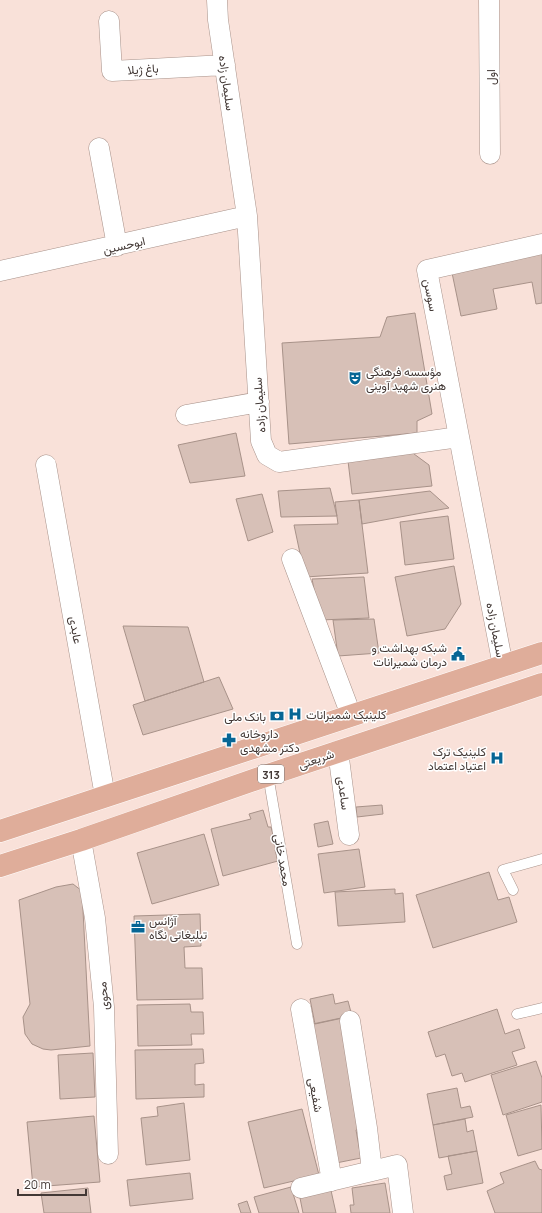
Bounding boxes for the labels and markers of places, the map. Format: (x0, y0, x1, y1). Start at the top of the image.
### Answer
place label: مؤسسه فرهنگی هنری شهید آوینی (366, 363, 446, 394)
theatre icon: مؤسسه فرهنگی هنری شهید آوینی (347, 370, 363, 386)
place label: شبکه بهداشت و درمان شمیرانات (372, 639, 447, 670)
public building icon: شبکه بهداشت و درمان شمیرانات (450, 646, 466, 662)
hospital icon: کلینیک شمیرانات (287, 706, 303, 722)
place label: کلینیک شمیرانات (306, 706, 386, 723)
place label: بانک ملی (224, 708, 266, 725)
bank icon: بانک ملی (269, 708, 285, 724)
place label: داروخانه دکتر مشهدی (240, 725, 300, 756)
pharmacy icon: داروخانه دکتر مشهدی (221, 732, 237, 748)
place label: کلینیک ترک اعتیاد اعتماد (428, 743, 486, 774)
hospital icon: کلینیک ترک اعتیاد اعتماد (489, 750, 505, 766)
place label: آژانس تبلیغاتی نگاه (149, 912, 207, 943)
office icon: آژانس تبلیغاتی نگاه (130, 919, 146, 935)

